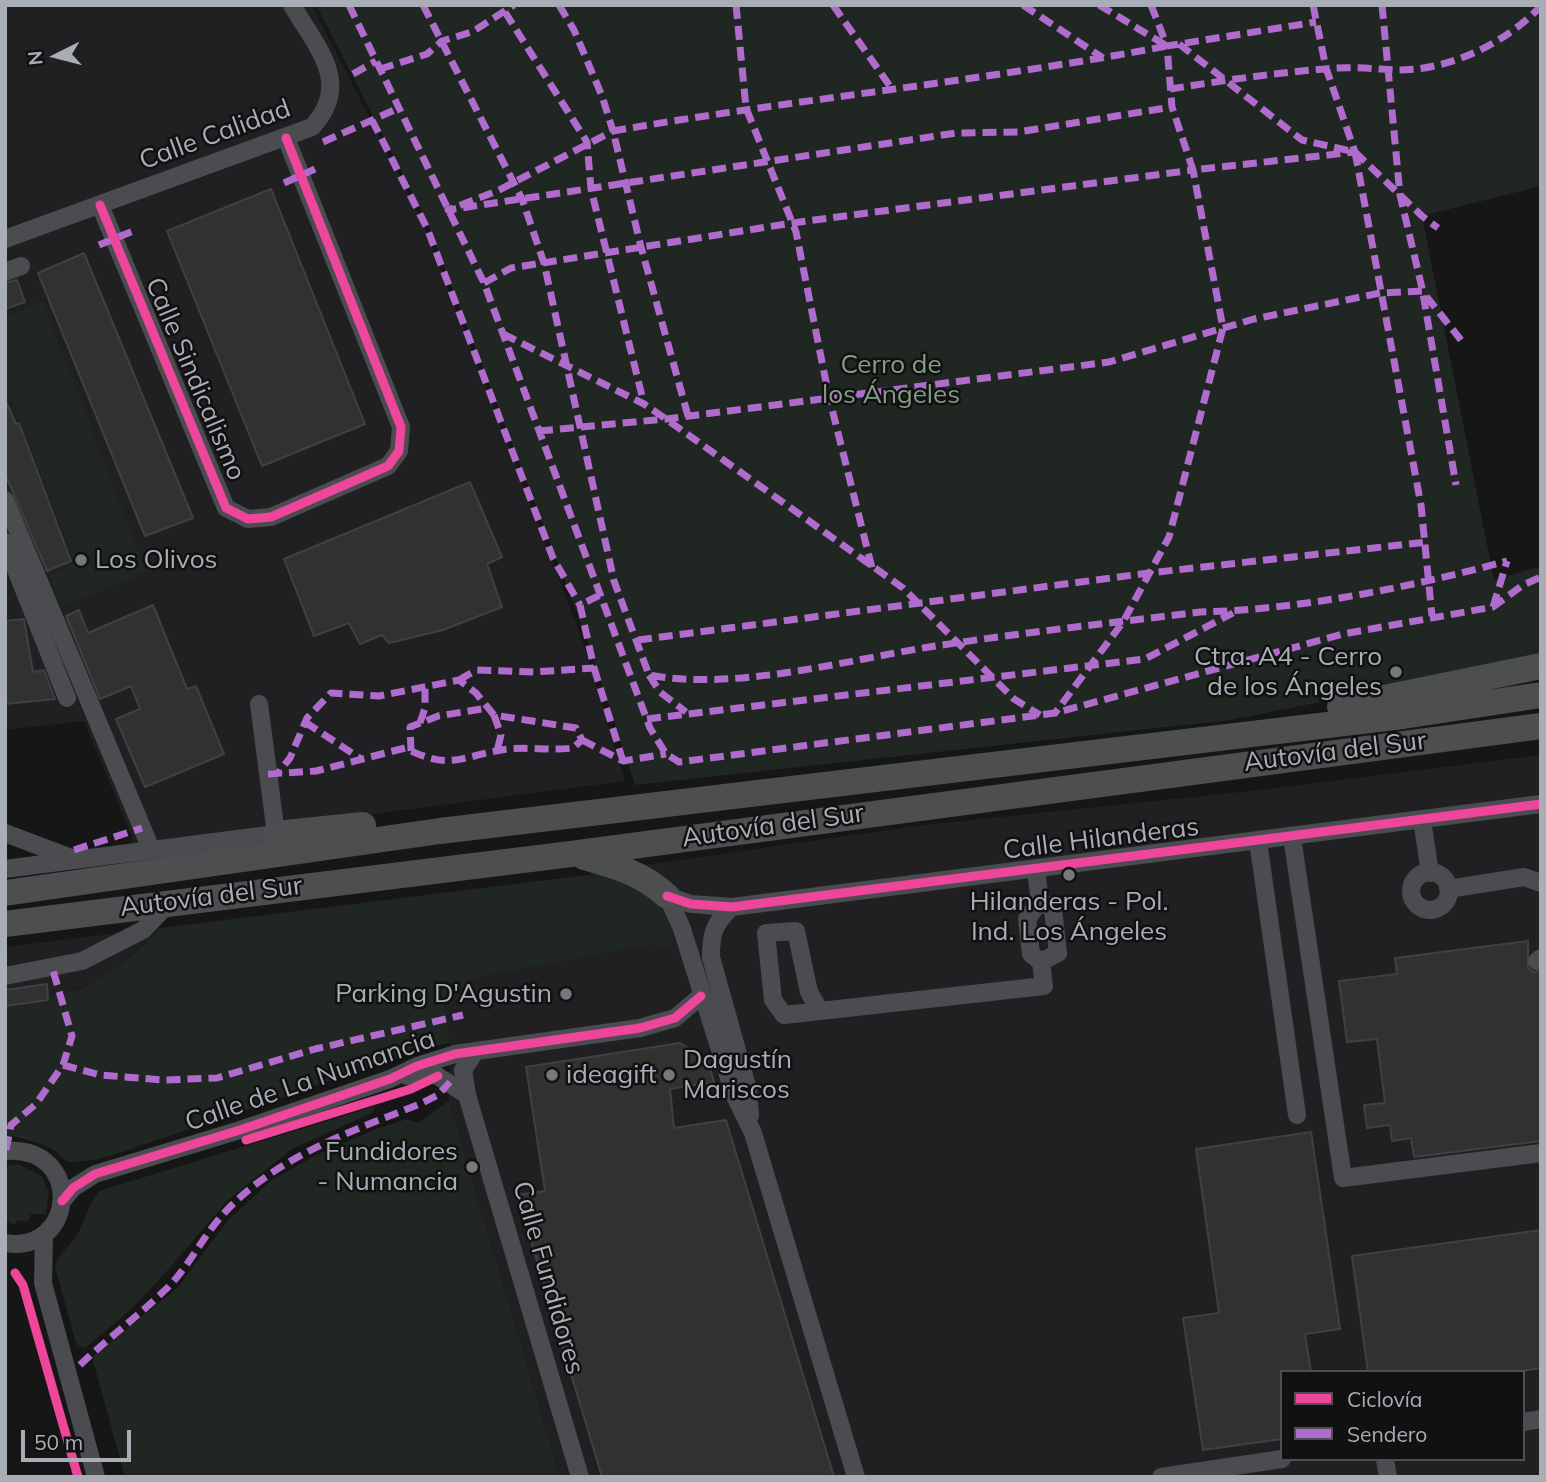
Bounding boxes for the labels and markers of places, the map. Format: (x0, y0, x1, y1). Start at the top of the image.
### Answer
place label: Los Olivos (95, 544, 217, 576)
marker: Los Olivos (73, 552, 89, 568)
place label: Ctra. A4 - Cerro de los Ángeles (1194, 641, 1382, 702)
marker: Ctra. A4 - Cerro de los Ángeles (1388, 664, 1404, 680)
marker: Hilanderas - Pol. Ind. Los Ángeles (1061, 867, 1077, 883)
place label: Hilanderas - Pol. Ind. Los Ángeles (970, 886, 1168, 948)
place label: Parking D'Agustin (335, 978, 552, 1010)
marker: Parking D'Agustin (558, 986, 574, 1002)
place label: Dagustín Mariscos (683, 1044, 792, 1106)
place label: ideagift (566, 1059, 657, 1091)
marker: ideagift (544, 1067, 560, 1083)
marker: Dagustín Mariscos (661, 1067, 677, 1083)
place label: Fundidores - Numancia (317, 1136, 458, 1198)
marker: Fundidores - Numancia (464, 1159, 480, 1175)

